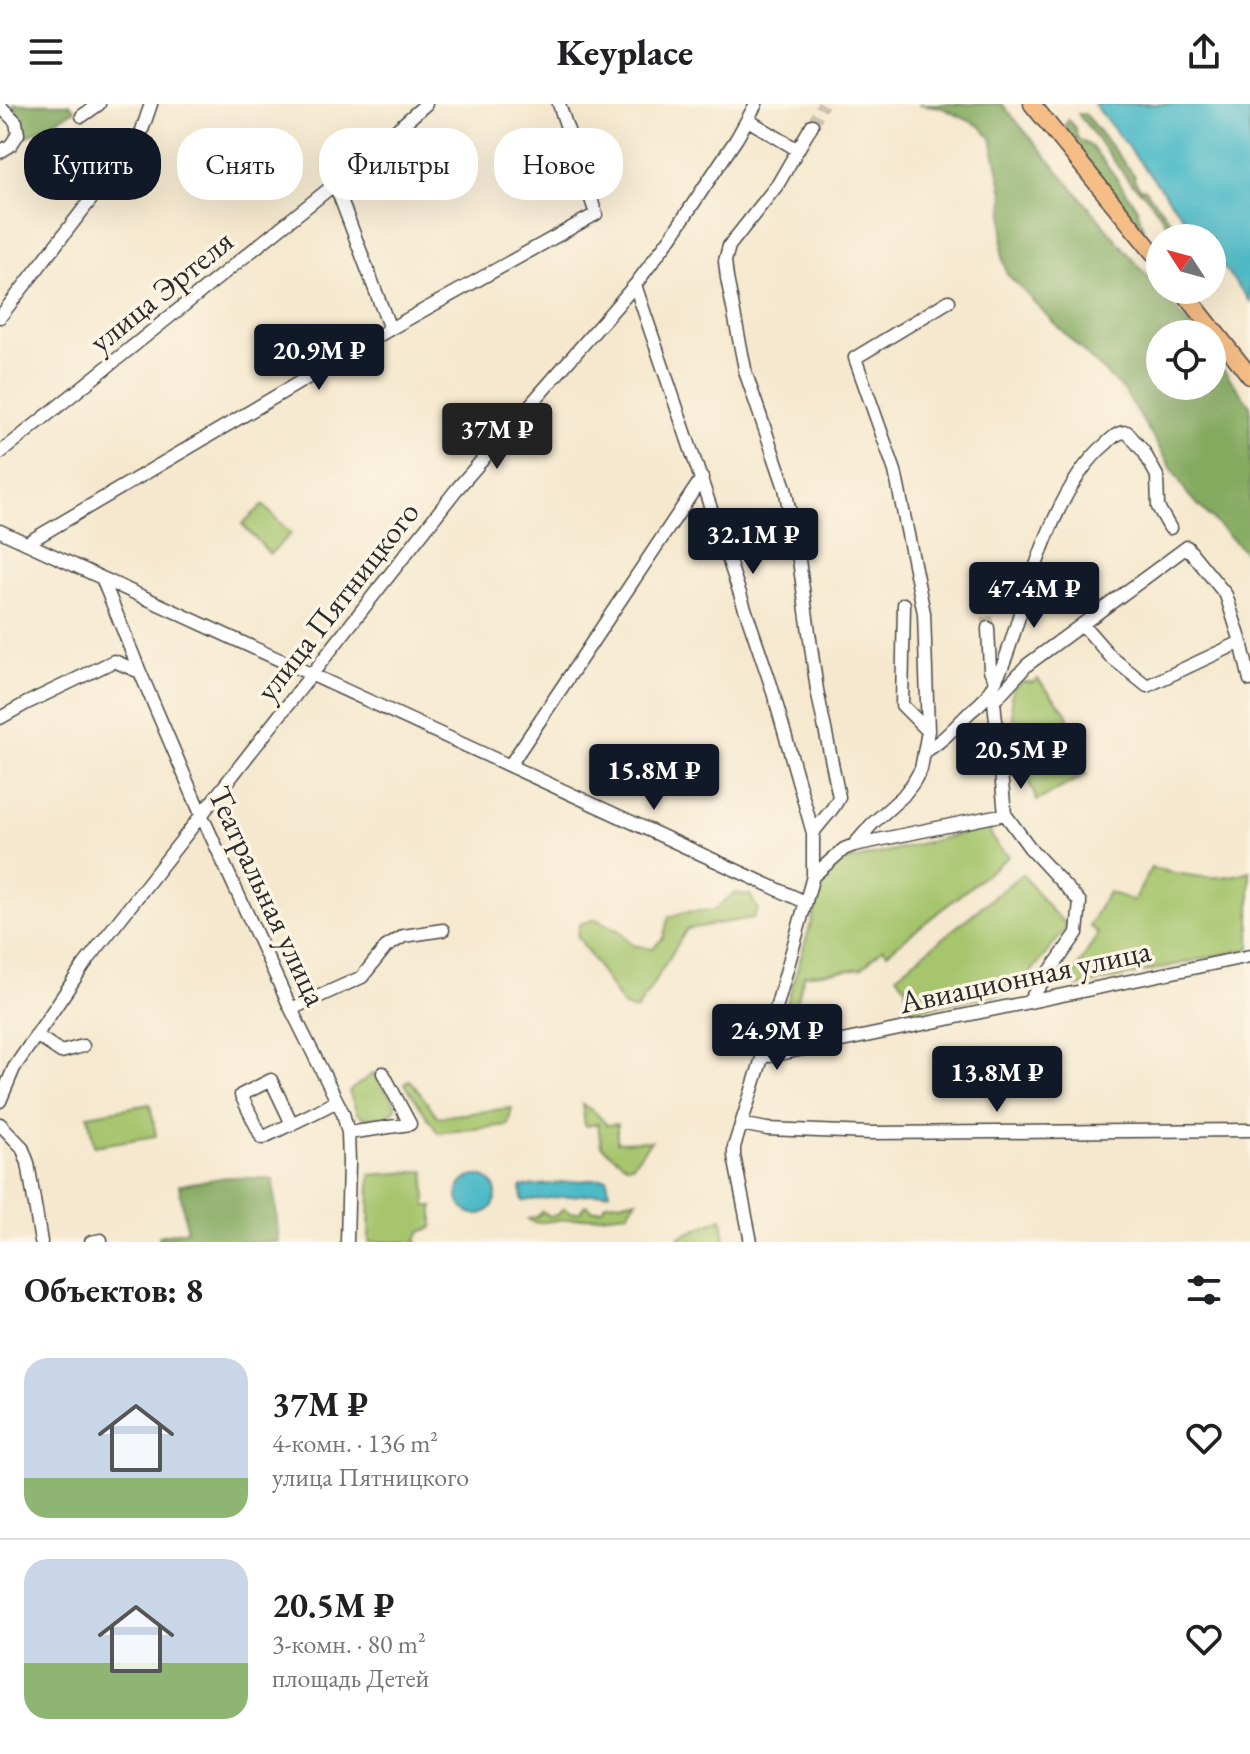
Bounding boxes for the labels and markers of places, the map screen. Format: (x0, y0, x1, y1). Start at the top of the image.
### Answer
pin: 20.9M ₽ (245, 324, 393, 392)
pin: 37M ₽ (441, 403, 553, 471)
pin: 32.1M ₽ (679, 508, 827, 576)
pin: 47.4M ₽ (960, 562, 1108, 630)
pin: 20.5M ₽ (947, 723, 1095, 791)
pin: 15.8M ₽ (580, 744, 728, 812)
pin: 24.9M ₽ (703, 1004, 851, 1072)
pin: 13.8M ₽ (923, 1046, 1071, 1114)

